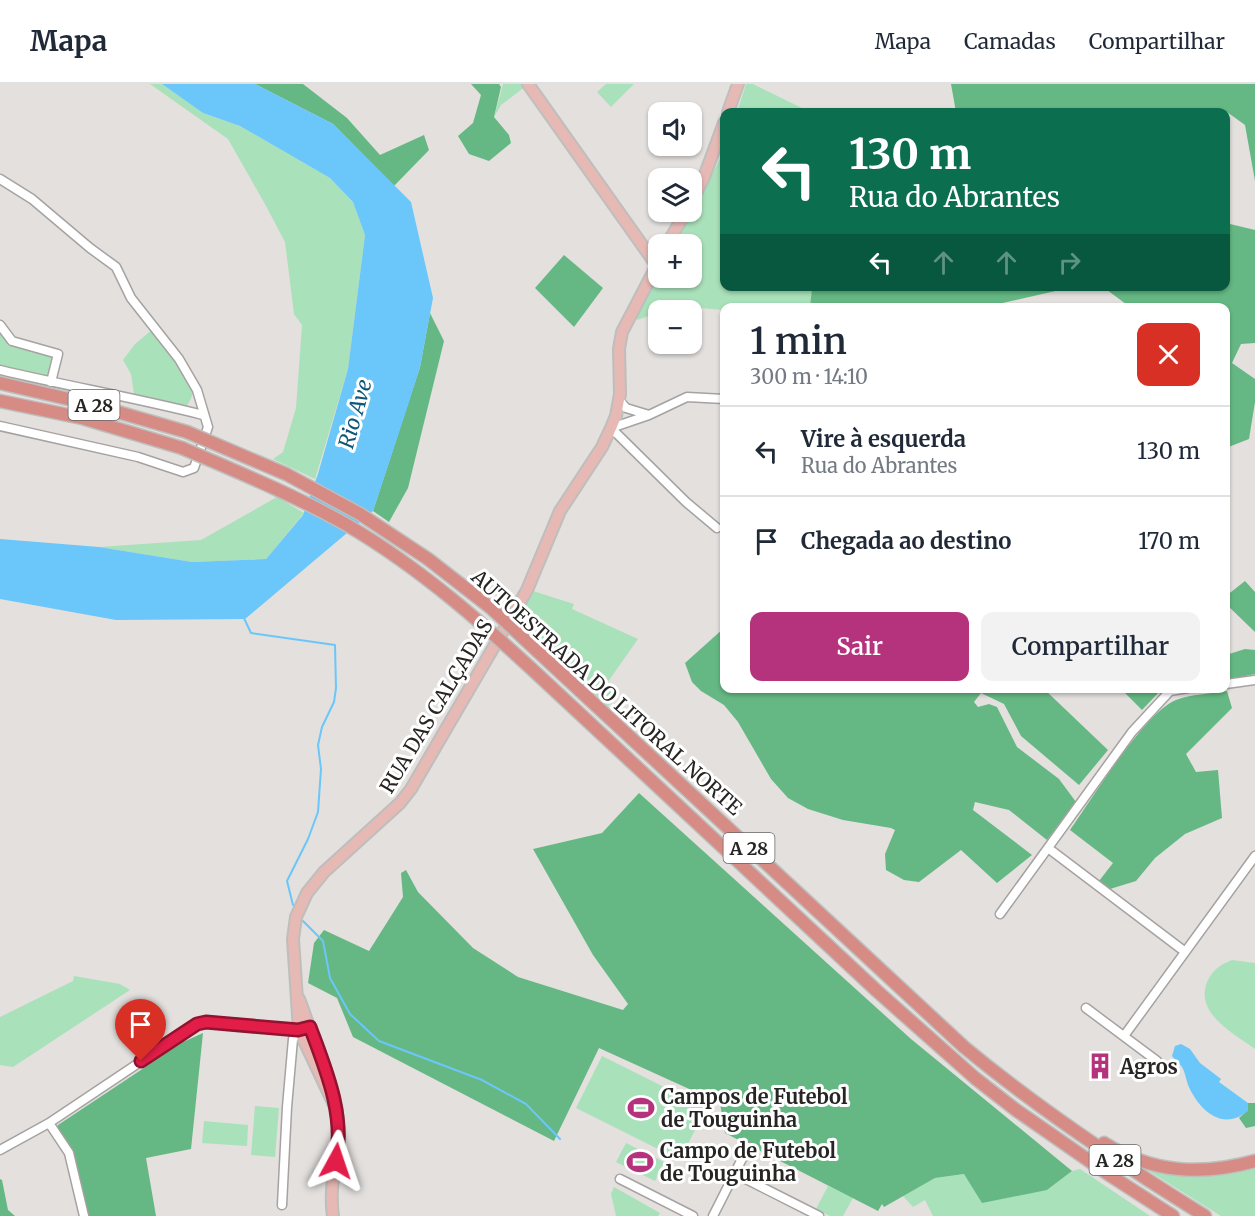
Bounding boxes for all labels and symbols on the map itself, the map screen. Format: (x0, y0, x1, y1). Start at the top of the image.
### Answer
water label: Rio Ave (332, 376, 378, 452)
road number: A 28 (68, 390, 119, 420)
street label: AUTOESTRADA DO LITORAL NORTE (466, 563, 748, 820)
street label: RUA DAS CALÇADAS (374, 614, 498, 797)
road number: A 28 (724, 833, 774, 863)
pin (115, 999, 166, 1061)
building icon: Agros (1085, 1051, 1115, 1081)
place label: Agros (1119, 1054, 1178, 1079)
place label: Campos de Futebol de Touguinha (661, 1084, 848, 1132)
sports icon: Campos de Futebol de Touguinha (626, 1093, 656, 1123)
position arrow (304, 1129, 368, 1193)
place label: Campo de Futebol de Touguinha (660, 1138, 837, 1186)
road number: A 28 (1090, 1145, 1140, 1175)
sports icon: Campo de Futebol de Touguinha (625, 1147, 655, 1177)

